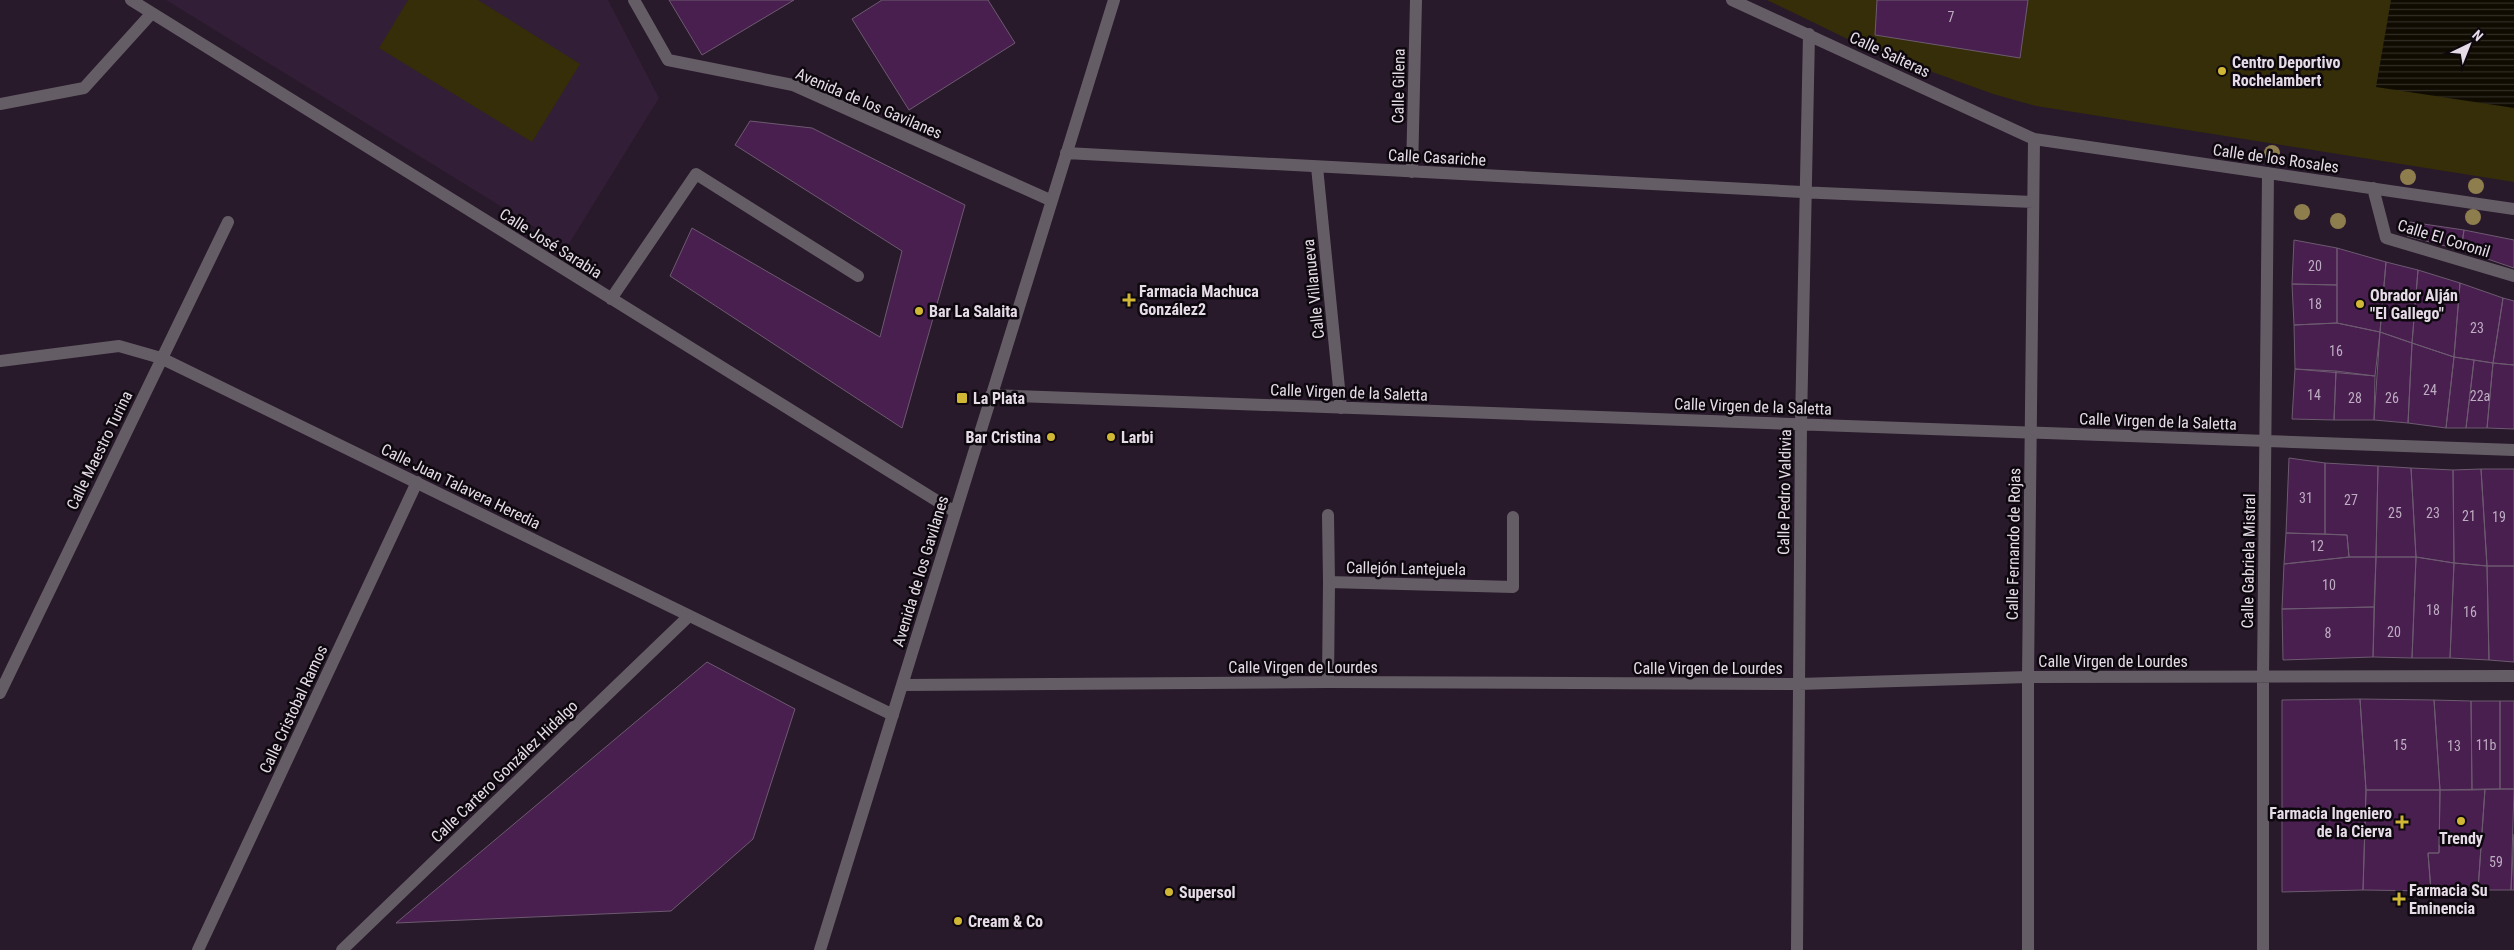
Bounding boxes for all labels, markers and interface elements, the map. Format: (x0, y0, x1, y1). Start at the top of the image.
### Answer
house number: 7 (1948, 9, 1955, 25)
north arrow (2444, 20, 2494, 70)
text: N (2469, 27, 2486, 44)
street label: Calle Salteras (1847, 28, 1933, 81)
street label: Calle Gilena (1388, 48, 1409, 124)
place label: Centro Deportivo Rochelambert (2232, 53, 2340, 90)
street label: Avenida de los Gavilanes (793, 64, 945, 143)
marker: Centro Deportivo Rochelambert (2216, 65, 2228, 77)
street label: Calle de los Rosales (2212, 140, 2340, 177)
street label: Calle Casariche (1387, 145, 1486, 170)
street label: Calle José Sarabia (496, 204, 605, 282)
street label: Calle El Coronil (2395, 215, 2492, 262)
street label: Calle Villanueva (1299, 238, 1328, 340)
house number: 20 (2308, 258, 2322, 274)
place label: Farmacia Machuca González2 (1139, 282, 1259, 319)
place label: Obrador Alján "El Gallego" (2370, 286, 2458, 323)
marker: Farmacia Machuca González2 (1123, 294, 1135, 306)
house number: 18 (2308, 296, 2322, 312)
marker: Obrador Alján "El Gallego" (2354, 298, 2366, 310)
place label: Bar La Salaita (929, 302, 1018, 321)
marker: Bar La Salaita (913, 305, 925, 317)
house number: 23 (2470, 320, 2484, 336)
house number: 16 (2329, 343, 2343, 359)
street label: Calle Virgen de la Saletta (1270, 380, 1428, 405)
house number: 24 (2423, 382, 2437, 398)
house number: 14 (2307, 387, 2321, 403)
street label: Calle Maestro Turina (62, 388, 136, 513)
house number: 22a (2470, 388, 2490, 404)
place label: La Plata (973, 389, 1025, 408)
house number: 28 (2348, 390, 2362, 406)
house number: 26 (2385, 390, 2399, 406)
marker: La Plata (955, 391, 969, 405)
street label: Calle Virgen de la Saletta (1674, 394, 1832, 419)
street label: Calle Virgen de la Saletta (2079, 409, 2237, 434)
place label: Bar Cristina (965, 428, 1041, 447)
place label: Larbi (1121, 428, 1153, 447)
street label: Calle Pedro Valdivia (1774, 429, 1795, 555)
marker: Bar Cristina (1045, 431, 1057, 443)
marker: Larbi (1105, 431, 1117, 443)
street label: Calle Juan Talavera Heredia (378, 440, 544, 533)
street label: Calle Fernando de Rojas (2003, 468, 2024, 620)
house number: 31 (2299, 490, 2313, 506)
house number: 27 (2344, 492, 2358, 508)
street label: Avenida de los Gavilanes (888, 493, 953, 649)
street label: Calle Gabriela Mistral (2238, 493, 2259, 629)
house number: 25 (2388, 505, 2402, 521)
house number: 23 (2426, 505, 2440, 521)
house number: 21 (2462, 508, 2476, 524)
house number: 19 (2492, 509, 2506, 525)
house number: 12 (2310, 538, 2324, 554)
street label: Callejón Lantejuela (1346, 558, 1466, 579)
house number: 10 (2322, 577, 2336, 593)
house number: 18 (2426, 602, 2440, 618)
house number: 16 (2463, 604, 2477, 620)
house number: 20 (2387, 624, 2401, 640)
house number: 8 (2325, 625, 2332, 641)
street label: Calle Cristobal Ramos (255, 642, 331, 776)
street label: Calle Virgen de Lourdes (2038, 652, 2188, 671)
street label: Calle Virgen de Lourdes (1228, 658, 1378, 677)
street label: Calle Virgen de Lourdes (1633, 659, 1783, 678)
street label: Calle Cartero González Hidalgo (427, 696, 582, 846)
house number: 15 (2393, 737, 2407, 753)
house number: 11b (2476, 737, 2496, 753)
house number: 13 (2447, 738, 2461, 754)
place label: Farmacia Ingeniero de la Cierva (2269, 804, 2392, 841)
marker: Trendy (2455, 815, 2467, 827)
marker: Farmacia Ingeniero de la Cierva (2396, 816, 2408, 828)
place label: Trendy (2439, 829, 2483, 848)
house number: 59 (2489, 854, 2503, 870)
place label: Farmacia Su Eminencia (2409, 881, 2488, 918)
place label: Supersol (1179, 883, 1236, 902)
marker: Supersol (1163, 886, 1175, 898)
marker: Farmacia Su Eminencia (2393, 893, 2405, 905)
place label: Cream & Co (968, 912, 1043, 931)
marker: Cream & Co (952, 915, 964, 927)

